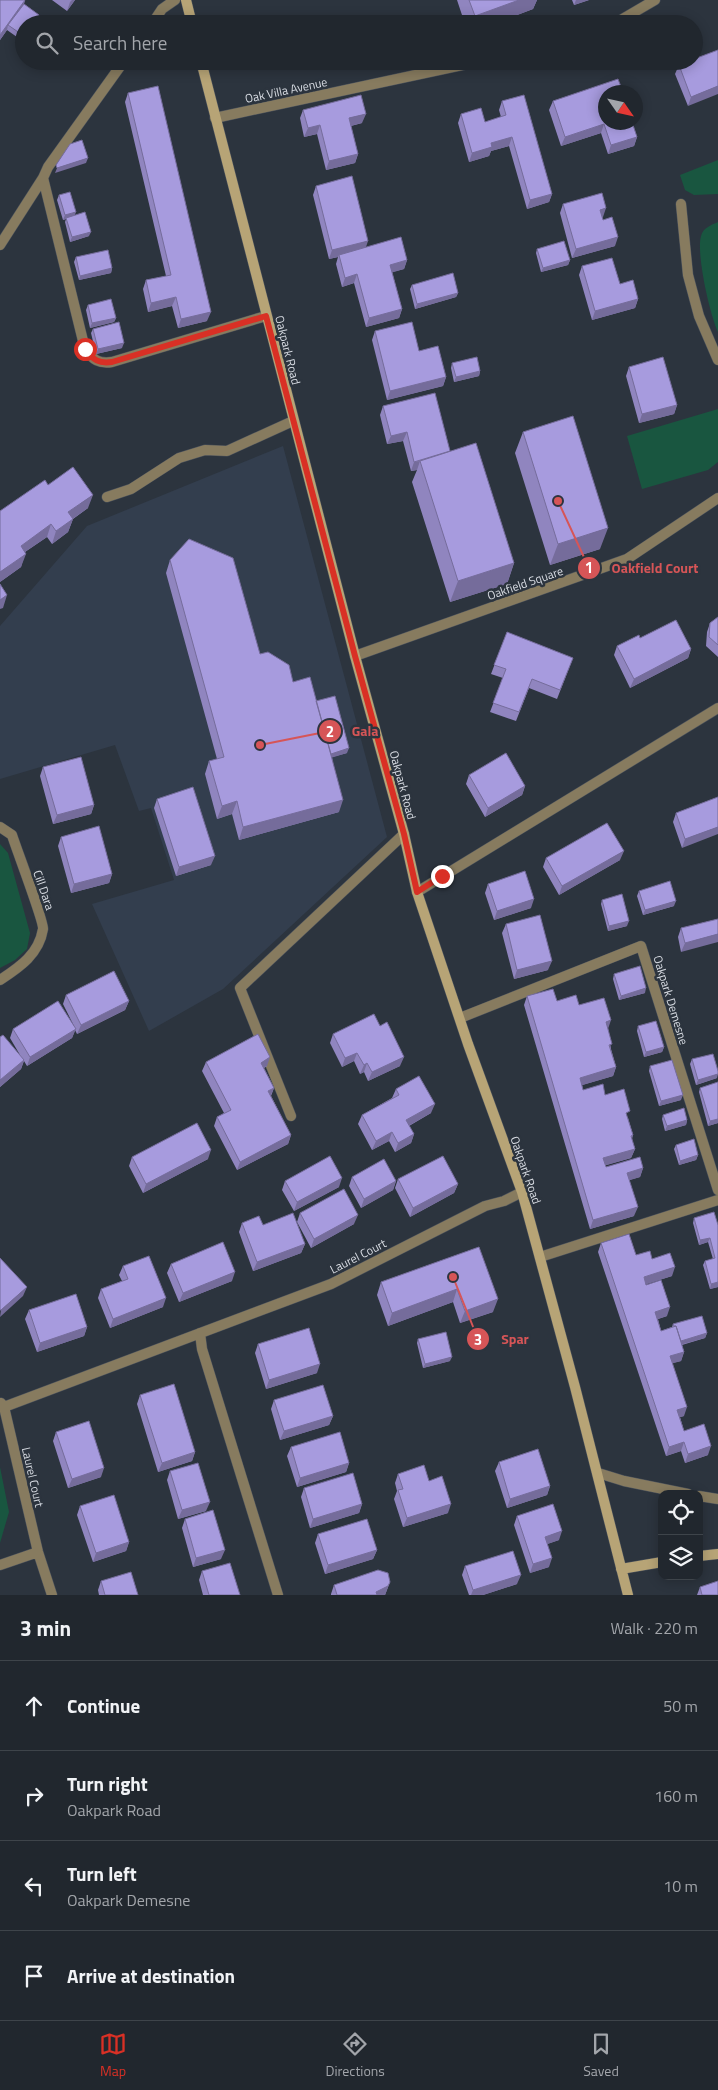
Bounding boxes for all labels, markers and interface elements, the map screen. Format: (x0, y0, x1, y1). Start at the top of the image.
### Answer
search box (15, 15, 703, 70)
text: Search here (73, 28, 167, 57)
icon: search (33, 29, 61, 57)
street label: Oak Villa Avenue (243, 72, 329, 108)
north arrow (598, 85, 643, 130)
street label: Oakpark Road (270, 313, 306, 387)
route start (74, 338, 97, 361)
callout: Oakfield Court (577, 553, 708, 582)
text: 1 (585, 556, 593, 579)
text: Oakfield Court (612, 557, 698, 578)
street label: Oakfield Square (484, 561, 566, 605)
callout: Gala (317, 717, 389, 746)
text: 2 (326, 720, 334, 743)
text: Gala (352, 720, 378, 741)
street label: Oakpark Road (385, 748, 421, 822)
route end (431, 865, 454, 888)
street label: Cill Dara (28, 867, 60, 913)
street label: Oakpark Demesne (648, 953, 694, 1047)
street label: Oakpark Road (506, 1134, 546, 1206)
street label: Laurel Court (326, 1233, 390, 1278)
callout: Spar (466, 1325, 538, 1354)
text: 3 (474, 1328, 482, 1351)
text: Spar (501, 1328, 529, 1349)
street label: Laurel Court (17, 1445, 49, 1510)
map controls (658, 1490, 703, 1580)
button: locate (658, 1490, 703, 1535)
button: layers (658, 1535, 703, 1580)
text: 3 min (20, 1612, 71, 1644)
text: Walk · 220 m (610, 1616, 698, 1640)
text: Continue (67, 1691, 140, 1720)
icon: ahead (20, 1692, 48, 1720)
text: 50 m (663, 1694, 698, 1718)
text: Turn right (67, 1769, 148, 1798)
icon: right (20, 1782, 48, 1810)
text: 160 m (654, 1784, 698, 1808)
text: Oakpark Road (67, 1798, 161, 1822)
text: Turn left (67, 1859, 137, 1888)
icon: left (20, 1872, 48, 1900)
text: 10 m (663, 1874, 698, 1898)
text: Oakpark Demesne (67, 1888, 190, 1912)
text: Arrive at destination (67, 1961, 235, 1990)
icon: arrive (20, 1962, 48, 1990)
tab: Map (99, 2030, 127, 2081)
tab: Directions (325, 2030, 385, 2081)
tab: Saved (583, 2030, 619, 2081)

